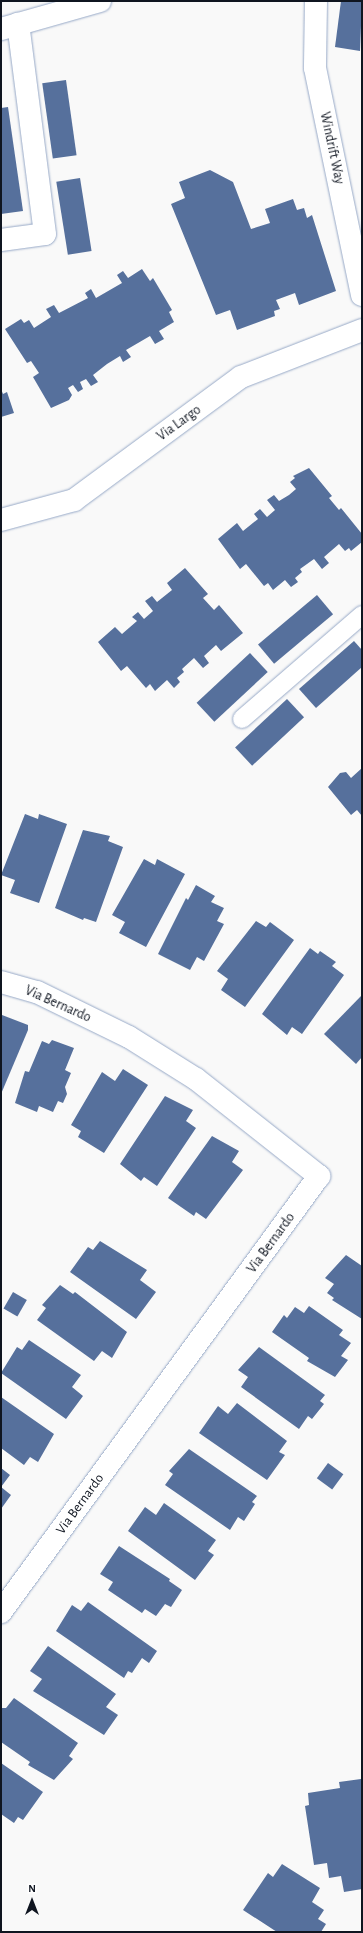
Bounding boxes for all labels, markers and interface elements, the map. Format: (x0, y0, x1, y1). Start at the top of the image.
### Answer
street label: Windrift Way (316, 110, 348, 186)
street label: Via Largo (154, 401, 204, 445)
street label: Via Bernardo (22, 982, 94, 1026)
street label: Via Bernardo (243, 1210, 299, 1276)
street label: Via Bernardo (52, 1471, 108, 1537)
north arrow (12, 1881, 52, 1921)
text: N (28, 1883, 36, 1894)

